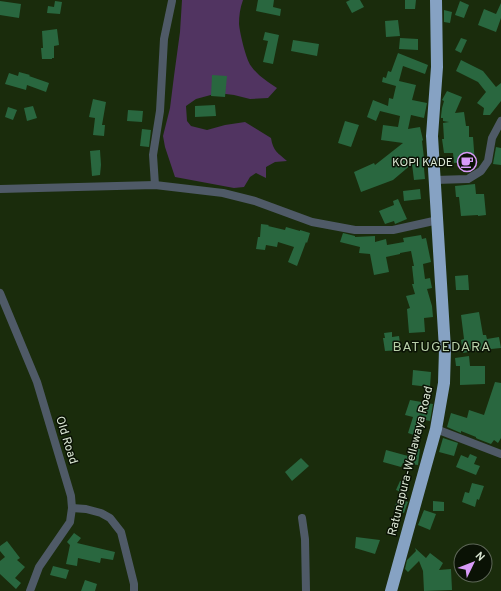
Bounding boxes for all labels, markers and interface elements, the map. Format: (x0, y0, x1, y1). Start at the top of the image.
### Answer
cafe icon: KOPI KADE (456, 151, 478, 173)
place label: KOPI KADE (392, 155, 453, 171)
district label: BATUGEDARA (392, 339, 492, 356)
street label: Ratunapura-Wellawaya Road (385, 385, 437, 538)
street label: Old Road (51, 414, 81, 466)
north arrow (453, 543, 493, 583)
text: N (472, 549, 487, 565)

